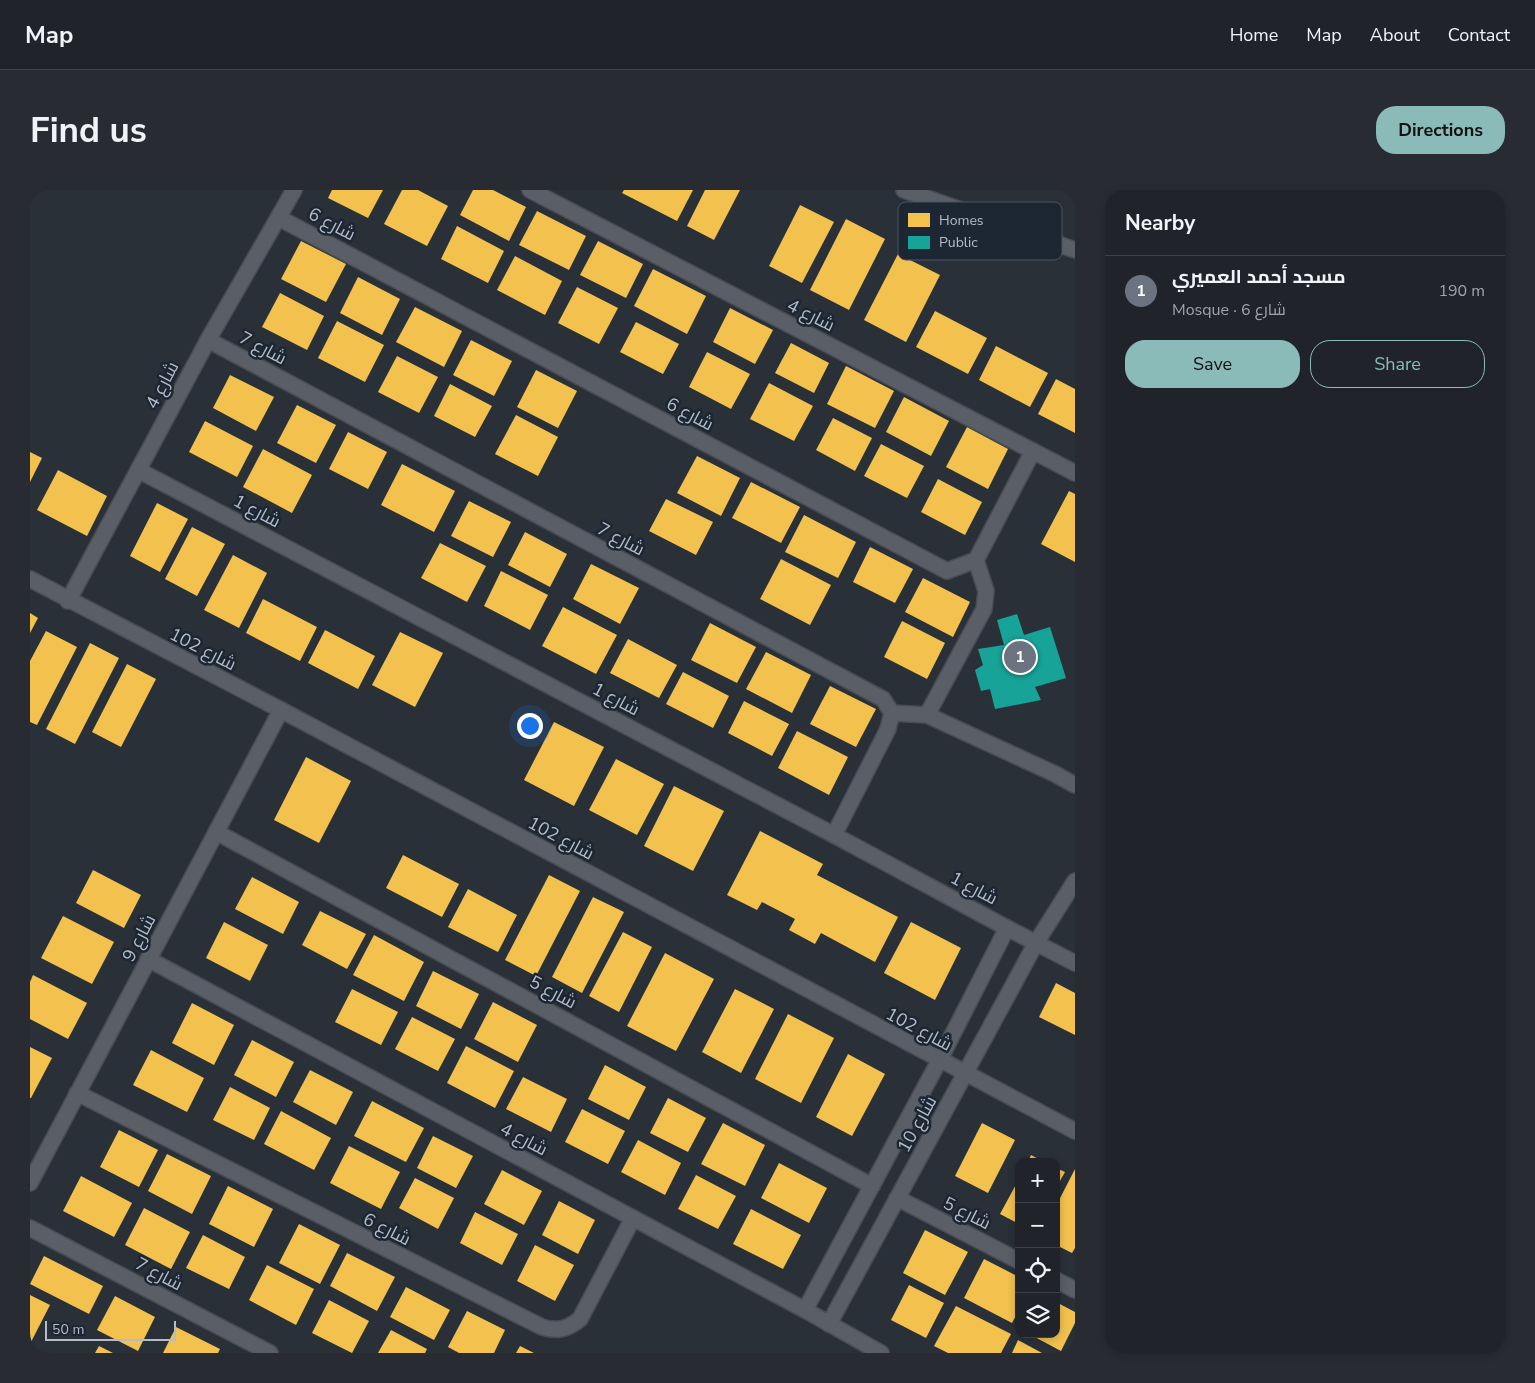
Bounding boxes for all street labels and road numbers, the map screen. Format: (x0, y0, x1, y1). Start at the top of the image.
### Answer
street label: شارع 6 (304, 202, 360, 246)
street label: شارع 4 (783, 293, 839, 337)
street label: شارع 7 (235, 326, 291, 370)
street label: شارع 4 (140, 357, 184, 413)
street label: شارع 6 (662, 392, 718, 436)
street label: شارع 1 (229, 489, 285, 533)
street label: شارع 7 (593, 517, 649, 561)
street label: شارع 102 (166, 622, 240, 676)
street label: شارع 1 (588, 677, 644, 721)
street label: شارع 102 (524, 811, 598, 865)
street label: شارع 1 (946, 866, 1002, 910)
street label: شارع 9 (117, 910, 161, 966)
street label: شارع 5 (525, 970, 581, 1014)
street label: شارع 102 (882, 1002, 956, 1056)
street label: شارع 10 (892, 1091, 942, 1157)
street label: شارع 4 (496, 1117, 552, 1161)
street label: شارع 5 (939, 1191, 995, 1235)
street label: شارع 6 (359, 1207, 415, 1251)
street label: شارع 7 (131, 1252, 187, 1296)

